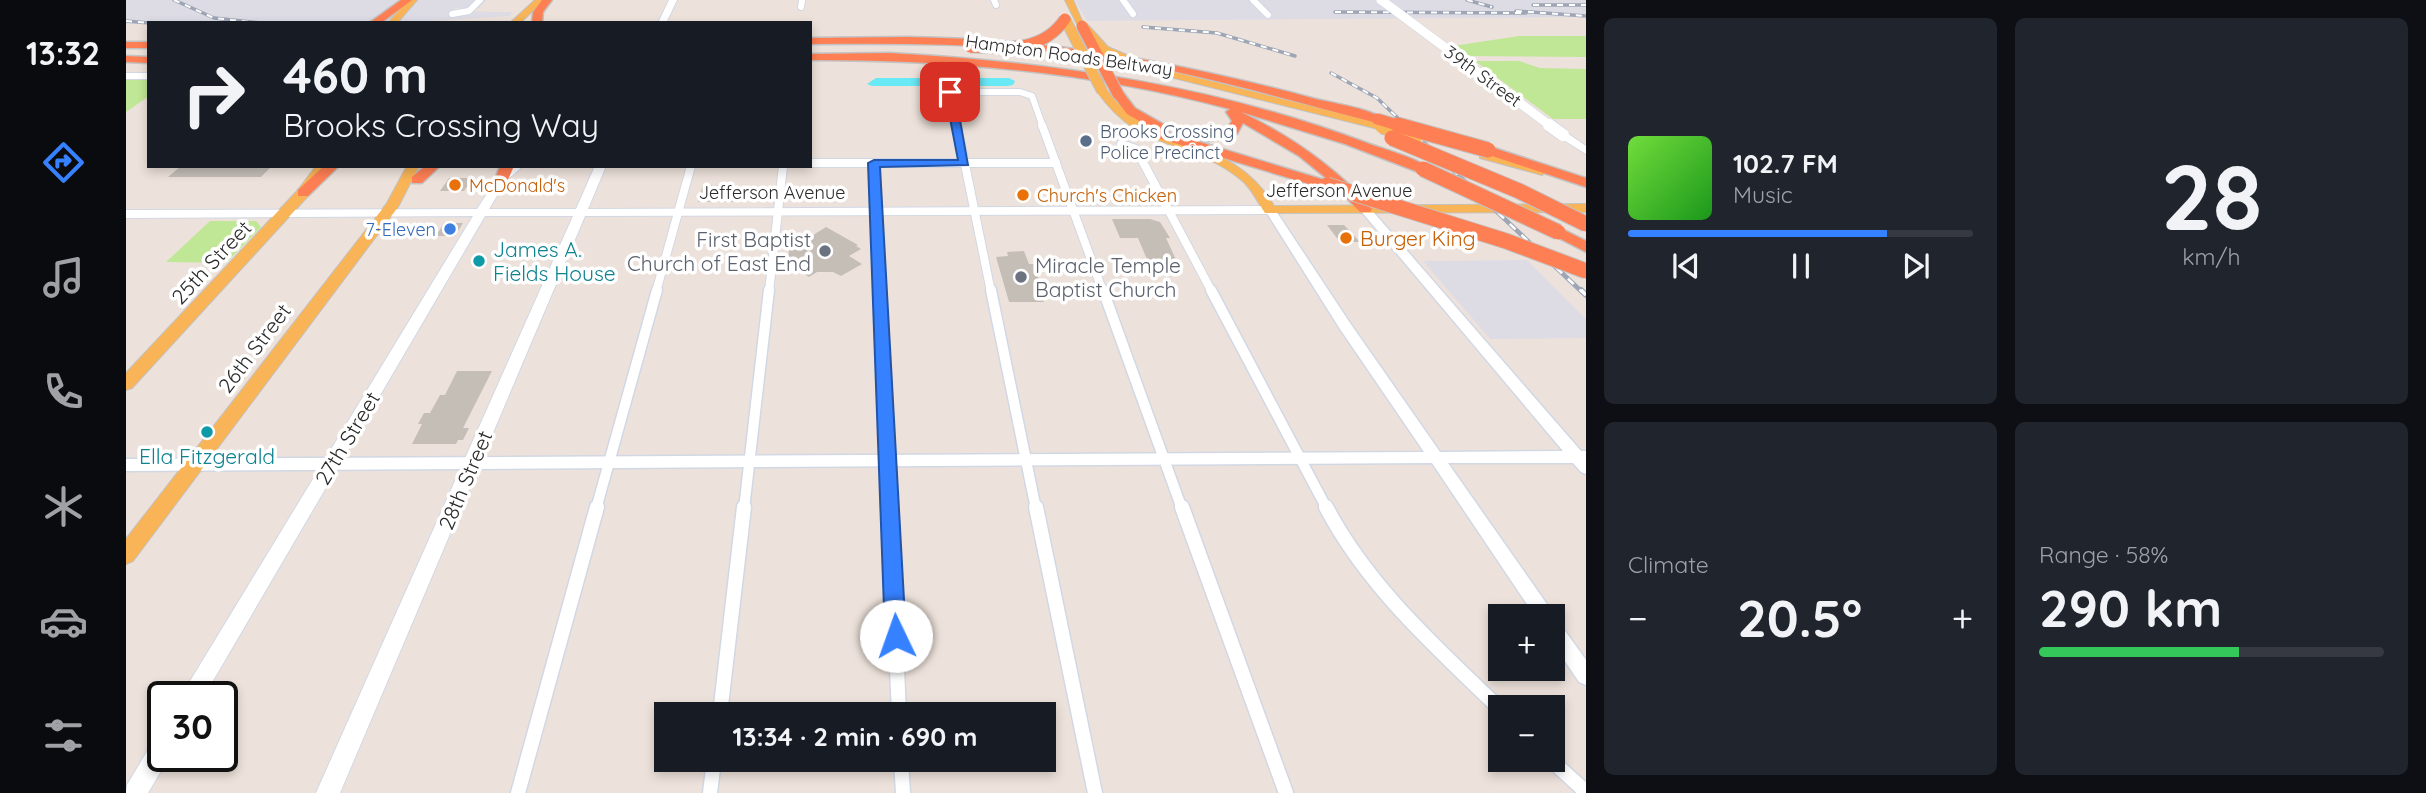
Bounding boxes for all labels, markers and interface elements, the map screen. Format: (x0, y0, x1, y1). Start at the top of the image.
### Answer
street label: Hampton Roads Beltway (964, 29, 1174, 81)
text: 13:32 (26, 33, 100, 73)
street label: 39th Street (1440, 40, 1526, 112)
text: 460 m (283, 44, 428, 105)
icon: right (168, 49, 259, 140)
pin (920, 62, 980, 122)
icon: arrive (931, 73, 969, 111)
text: Brooks Crossing Way (283, 105, 599, 145)
place label: Brooks Crossing Police Precinct (1100, 120, 1234, 164)
marker: Brooks Crossing Police Precinct (1078, 133, 1094, 149)
icon: directions (39, 138, 88, 187)
text: 28 (2161, 139, 2262, 253)
text: 102.7 FM (1733, 147, 1838, 180)
place label: McDonald's (469, 174, 565, 197)
marker: McDonald's (447, 177, 463, 193)
street label: Jefferson Avenue (1266, 179, 1412, 202)
text: Music (1733, 180, 1793, 209)
street label: Jefferson Avenue (699, 181, 845, 204)
place label: Church's Chicken (1037, 184, 1177, 207)
marker: Church's Chicken (1015, 187, 1031, 203)
street label: 25th Street (166, 215, 256, 309)
place label: 7-Eleven (365, 218, 436, 241)
marker: 7-Eleven (442, 221, 458, 237)
place label: Burger King (1360, 225, 1476, 251)
place label: First Baptist Church of East End (627, 226, 811, 276)
marker: Burger King (1338, 230, 1354, 246)
place label: James A. Fields House (493, 236, 616, 286)
text: km/h (2182, 242, 2241, 271)
marker: First Baptist Church of East End (817, 243, 833, 259)
icon: previous (1667, 247, 1705, 285)
icon: pause (1782, 247, 1820, 285)
icon: next (1897, 247, 1935, 285)
place label: Miracle Temple Baptist Church (1035, 252, 1181, 302)
icon: music (39, 253, 88, 302)
marker: James A. Fields House (471, 253, 487, 269)
marker: Miracle Temple Baptist Church (1013, 269, 1029, 285)
street label: 26th Street (212, 298, 296, 398)
icon: phone (39, 367, 88, 416)
street label: 27th Street (309, 387, 385, 489)
marker: Ella Fitzgerald (199, 424, 215, 440)
street label: 28th Street (432, 427, 498, 533)
place label: Ella Fitzgerald (139, 443, 275, 469)
icon: climate (39, 482, 88, 531)
text: Range · 58% (2039, 540, 2168, 569)
text: Climate (1628, 550, 1709, 579)
text: 290 km (2039, 575, 2222, 640)
text: 20.5° (1737, 585, 1862, 650)
text: − (1628, 594, 1648, 642)
text: + (1952, 594, 1973, 642)
icon: car (39, 597, 88, 646)
position arrow (859, 599, 933, 673)
map controls (1488, 604, 1565, 772)
button: + (1488, 604, 1565, 681)
speed limit sign: 30 (147, 681, 238, 772)
button: − (1488, 695, 1565, 772)
icon: filters (39, 711, 88, 760)
text: 13:34 · 2 min · 690 m (732, 720, 978, 753)

